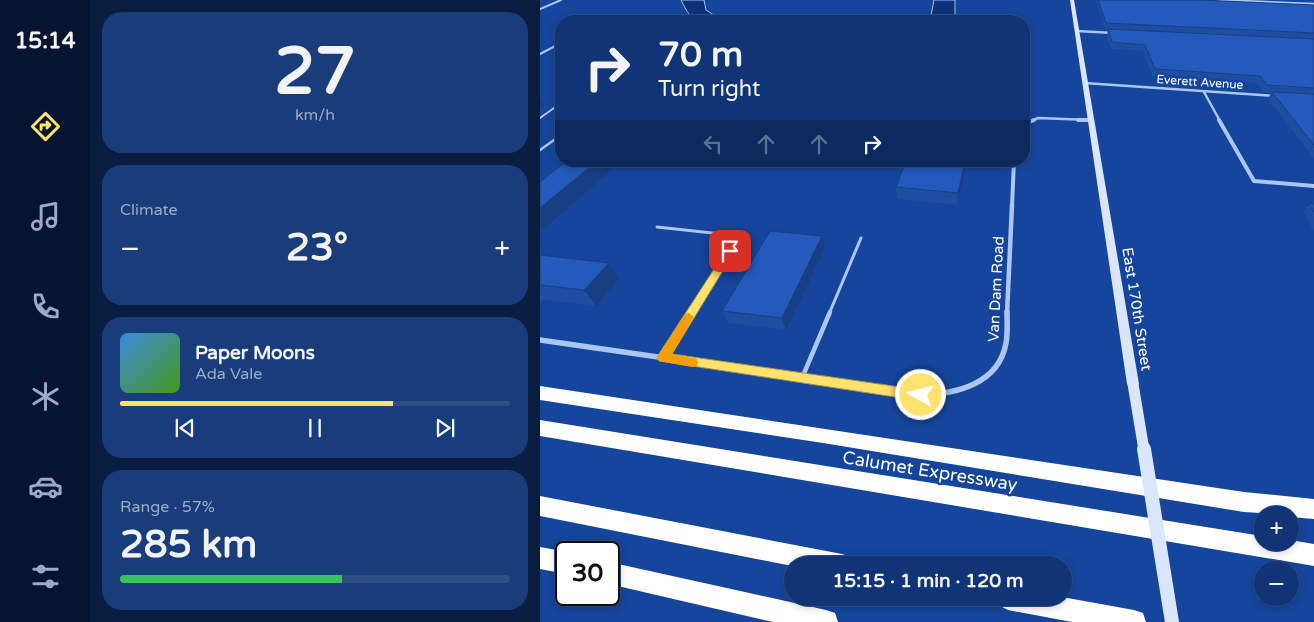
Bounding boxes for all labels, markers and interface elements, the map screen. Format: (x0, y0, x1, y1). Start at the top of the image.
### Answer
text: 15:14 (15, 28, 75, 54)
text: 27 (274, 33, 356, 112)
text: 70 m (658, 34, 743, 76)
icon: right (575, 35, 640, 100)
street label: Everett Avenue (1156, 72, 1244, 92)
text: Turn right (658, 76, 760, 102)
text: km/h (295, 105, 335, 125)
icon: directions (28, 109, 63, 144)
icon: left (699, 130, 727, 158)
icon: ahead (752, 130, 780, 158)
icon: ahead (805, 130, 833, 158)
icon: right (858, 130, 886, 158)
icon: music (28, 199, 63, 234)
text: Climate (120, 200, 178, 220)
text: 23° (286, 225, 348, 271)
pin (709, 230, 751, 272)
text: − (120, 232, 140, 266)
text: + (494, 232, 510, 266)
street label: Van Dam Road (984, 236, 1008, 342)
icon: arrive (716, 237, 744, 265)
street label: East 170th Street (1118, 246, 1156, 372)
icon: phone (28, 289, 63, 324)
text: Paper Moons (195, 342, 315, 364)
text: Ada Vale (195, 364, 262, 384)
position arrow (894, 368, 946, 420)
icon: climate (28, 379, 63, 414)
icon: previous (171, 414, 199, 442)
icon: pause (301, 414, 329, 442)
icon: next (431, 414, 459, 442)
street label: Calumet Expressway (841, 446, 1019, 496)
icon: car (28, 469, 63, 504)
text: Range · 57% (120, 497, 215, 517)
map controls (1254, 506, 1299, 606)
button: + (1254, 506, 1299, 551)
text: 285 km (120, 522, 257, 568)
speed limit sign: 30 (555, 541, 620, 606)
icon: filters (28, 559, 63, 594)
button: − (1254, 561, 1299, 606)
text: 15:15 · 1 min · 120 m (832, 570, 1024, 592)

